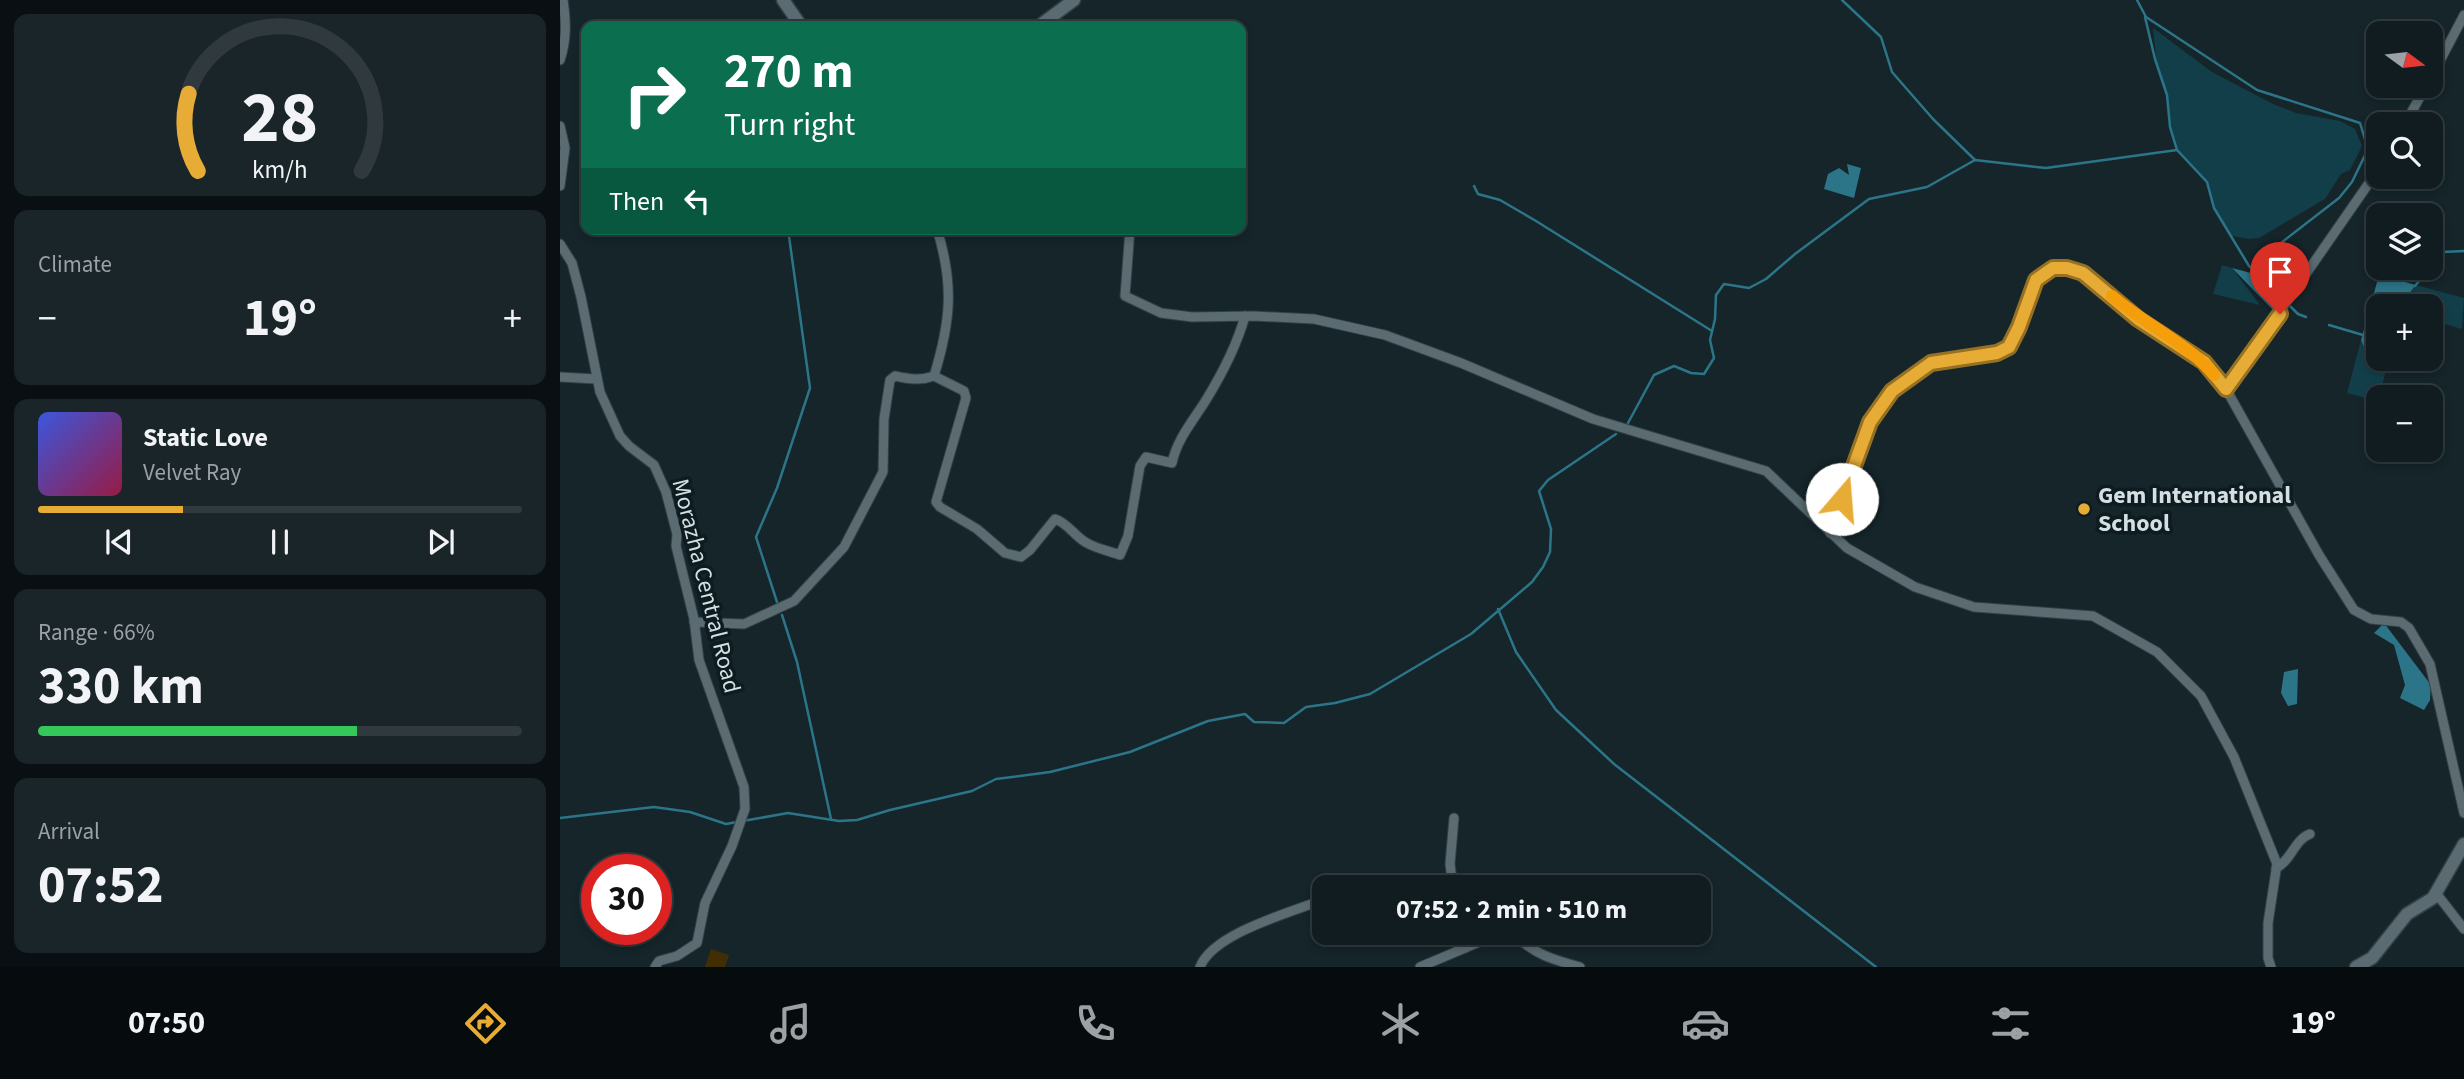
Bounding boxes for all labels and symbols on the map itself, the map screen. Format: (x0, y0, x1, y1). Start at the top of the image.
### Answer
north arrow (2366, 21, 2443, 98)
pin (2250, 242, 2310, 314)
position arrow (1805, 462, 1879, 536)
street label: Morazha Central Road (662, 475, 750, 697)
place label: Gem International School (2098, 478, 2291, 541)
marker: Gem International School (2076, 501, 2092, 517)
speed limit sign: 30 (581, 854, 672, 945)

